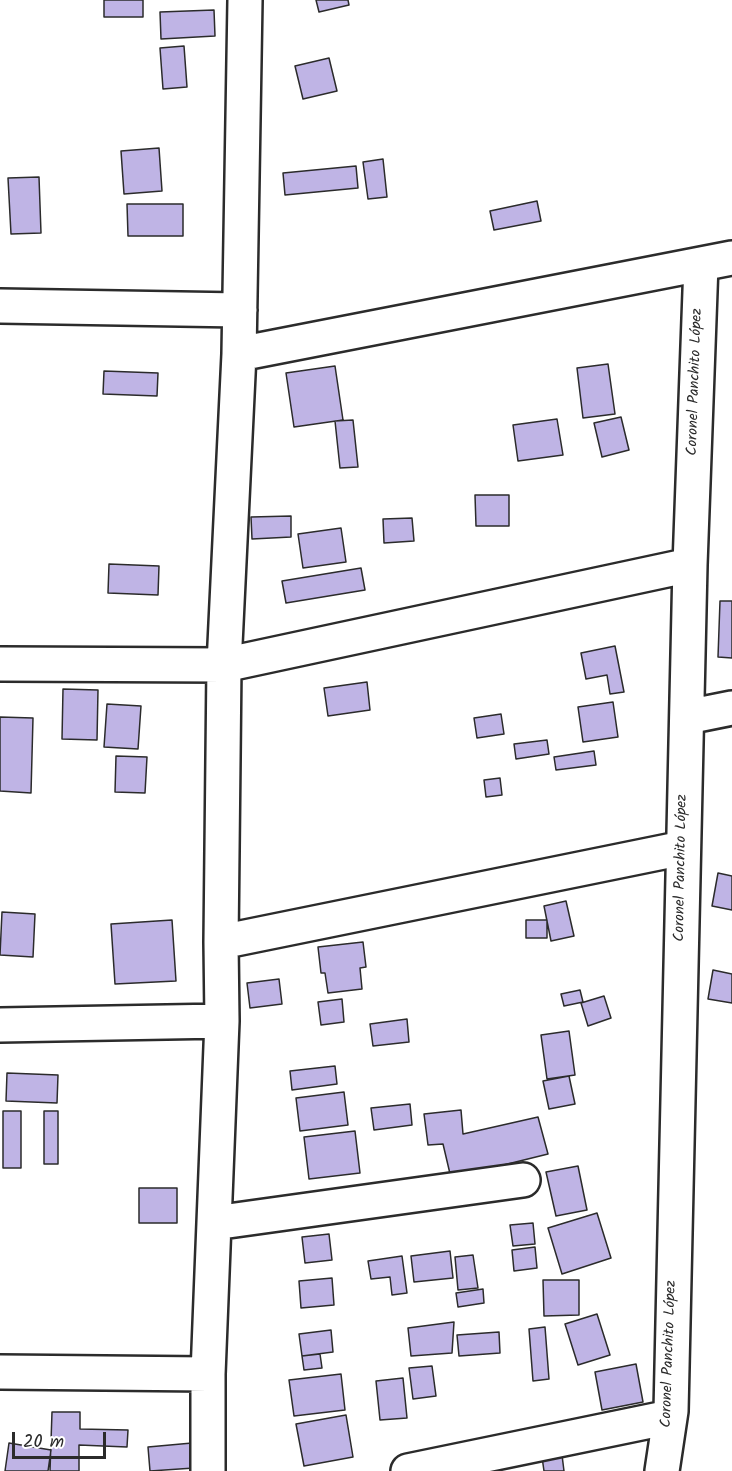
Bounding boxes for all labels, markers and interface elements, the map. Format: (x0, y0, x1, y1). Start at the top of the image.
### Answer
street label: Coronel Panchito López (684, 308, 708, 456)
street label: Coronel Panchito López (672, 794, 692, 942)
street label: Coronel Panchito López (658, 1280, 682, 1428)
scale bar (15, 1420, 110, 1458)
text: 20 m (23, 1428, 64, 1457)

